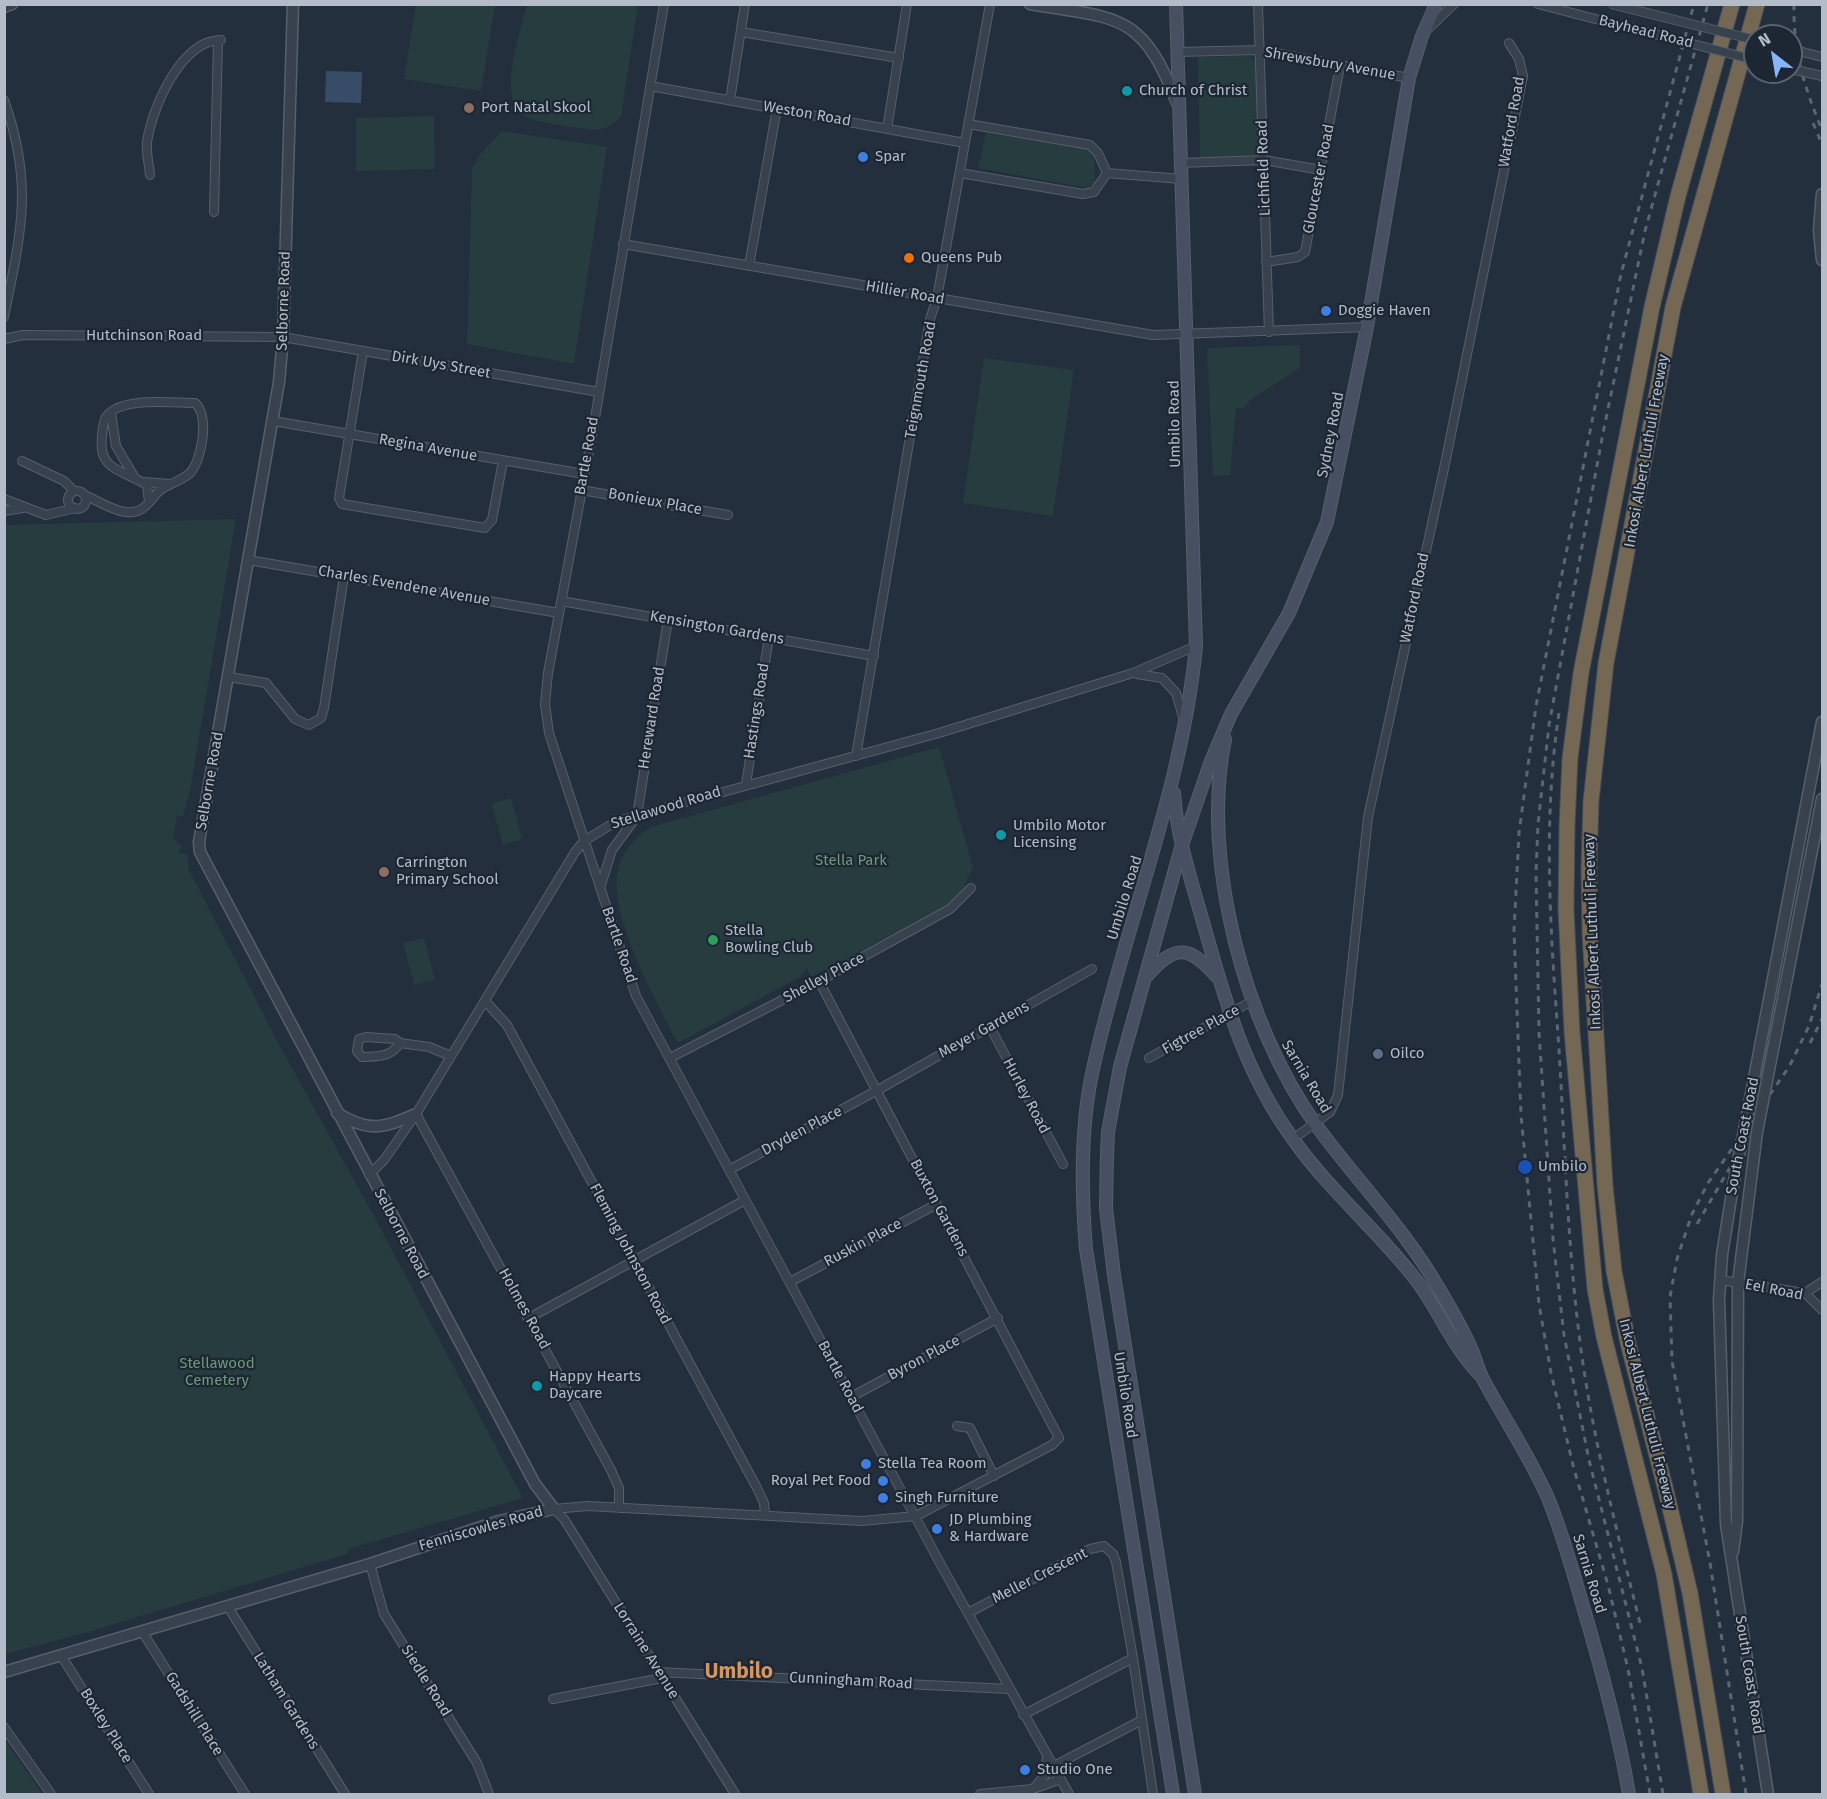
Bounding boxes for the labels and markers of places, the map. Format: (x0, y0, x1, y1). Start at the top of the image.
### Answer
place label: Church of Christ (1139, 82, 1247, 100)
marker: Church of Christ (1120, 84, 1134, 98)
place label: Port Natal Skool (481, 99, 591, 117)
marker: Port Natal Skool (462, 101, 476, 115)
place label: Spar (875, 148, 906, 166)
marker: Spar (856, 150, 870, 164)
place label: Queens Pub (921, 249, 1002, 267)
marker: Queens Pub (902, 251, 916, 265)
place label: Doggie Haven (1338, 302, 1431, 320)
marker: Doggie Haven (1319, 304, 1333, 318)
place label: Umbilo Motor Licensing (1013, 817, 1106, 852)
marker: Umbilo Motor Licensing (994, 828, 1008, 842)
place label: Carrington Primary School (396, 854, 499, 889)
marker: Carrington Primary School (377, 865, 391, 879)
place label: Stella Bowling Club (725, 922, 813, 957)
marker: Stella Bowling Club (706, 933, 720, 947)
place label: Oilco (1390, 1045, 1425, 1063)
marker: Oilco (1371, 1047, 1385, 1061)
marker: Umbilo (1516, 1158, 1534, 1176)
place label: Umbilo (1538, 1158, 1587, 1176)
place label: Happy Hearts Daycare (549, 1368, 641, 1403)
marker: Happy Hearts Daycare (530, 1379, 544, 1393)
place label: Stella Tea Room (878, 1455, 987, 1473)
marker: Stella Tea Room (859, 1457, 873, 1471)
place label: Royal Pet Food (771, 1472, 871, 1490)
marker: Royal Pet Food (876, 1474, 890, 1488)
place label: Singh Furniture (895, 1489, 999, 1507)
marker: Singh Furniture (876, 1491, 890, 1505)
place label: JD Plumbing & Hardware (949, 1511, 1031, 1546)
marker: JD Plumbing & Hardware (930, 1522, 944, 1536)
place label: Studio One (1037, 1761, 1113, 1779)
marker: Studio One (1018, 1763, 1032, 1777)

